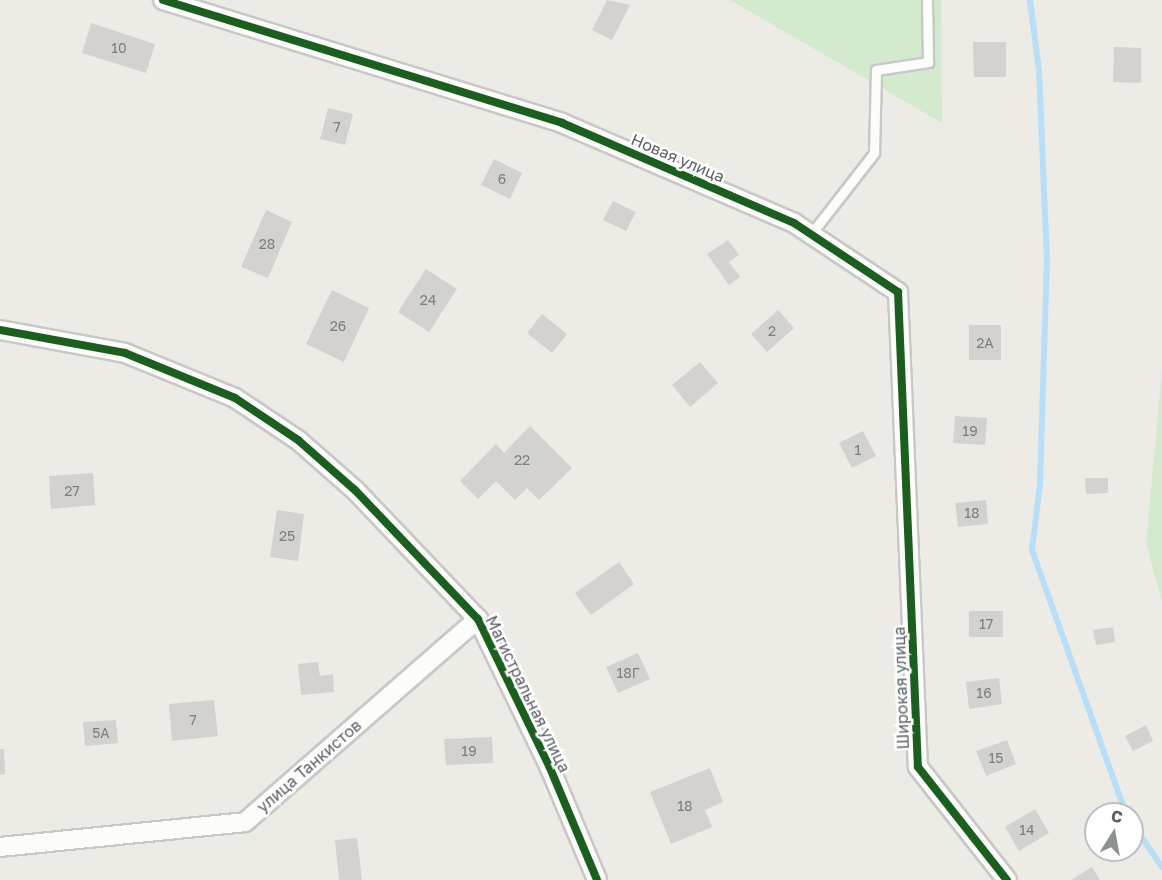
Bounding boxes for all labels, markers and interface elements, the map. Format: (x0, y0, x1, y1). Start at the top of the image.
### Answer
house number: 10 (111, 40, 127, 56)
house number: 7 (333, 119, 341, 135)
street label: Новая улица (628, 130, 728, 186)
house number: 6 (498, 171, 506, 187)
house number: 28 (259, 236, 275, 252)
house number: 24 (420, 292, 436, 308)
house number: 26 (330, 318, 346, 334)
house number: 2 (768, 323, 776, 339)
house number: 2А (976, 335, 994, 351)
house number: 19 (962, 423, 978, 439)
house number: 1 (855, 442, 861, 458)
house number: 22 (514, 452, 530, 468)
house number: 27 (64, 483, 80, 499)
house number: 18 (964, 505, 980, 521)
house number: 25 (279, 528, 295, 544)
street label: Магистральная улица (482, 613, 574, 775)
house number: 17 (979, 616, 993, 632)
street label: Широкая улица (889, 626, 913, 750)
house number: 18Г (616, 665, 640, 681)
house number: 16 (976, 685, 992, 701)
house number: 7 (189, 712, 197, 728)
street label: улица Танкистов (253, 715, 365, 817)
house number: 5А (92, 725, 110, 741)
house number: 19 (461, 743, 477, 759)
house number: 15 (989, 750, 1003, 766)
house number: 18 (677, 798, 693, 814)
north arrow (1084, 802, 1144, 862)
text: С (1110, 805, 1125, 827)
house number: 14 (1019, 822, 1035, 838)

